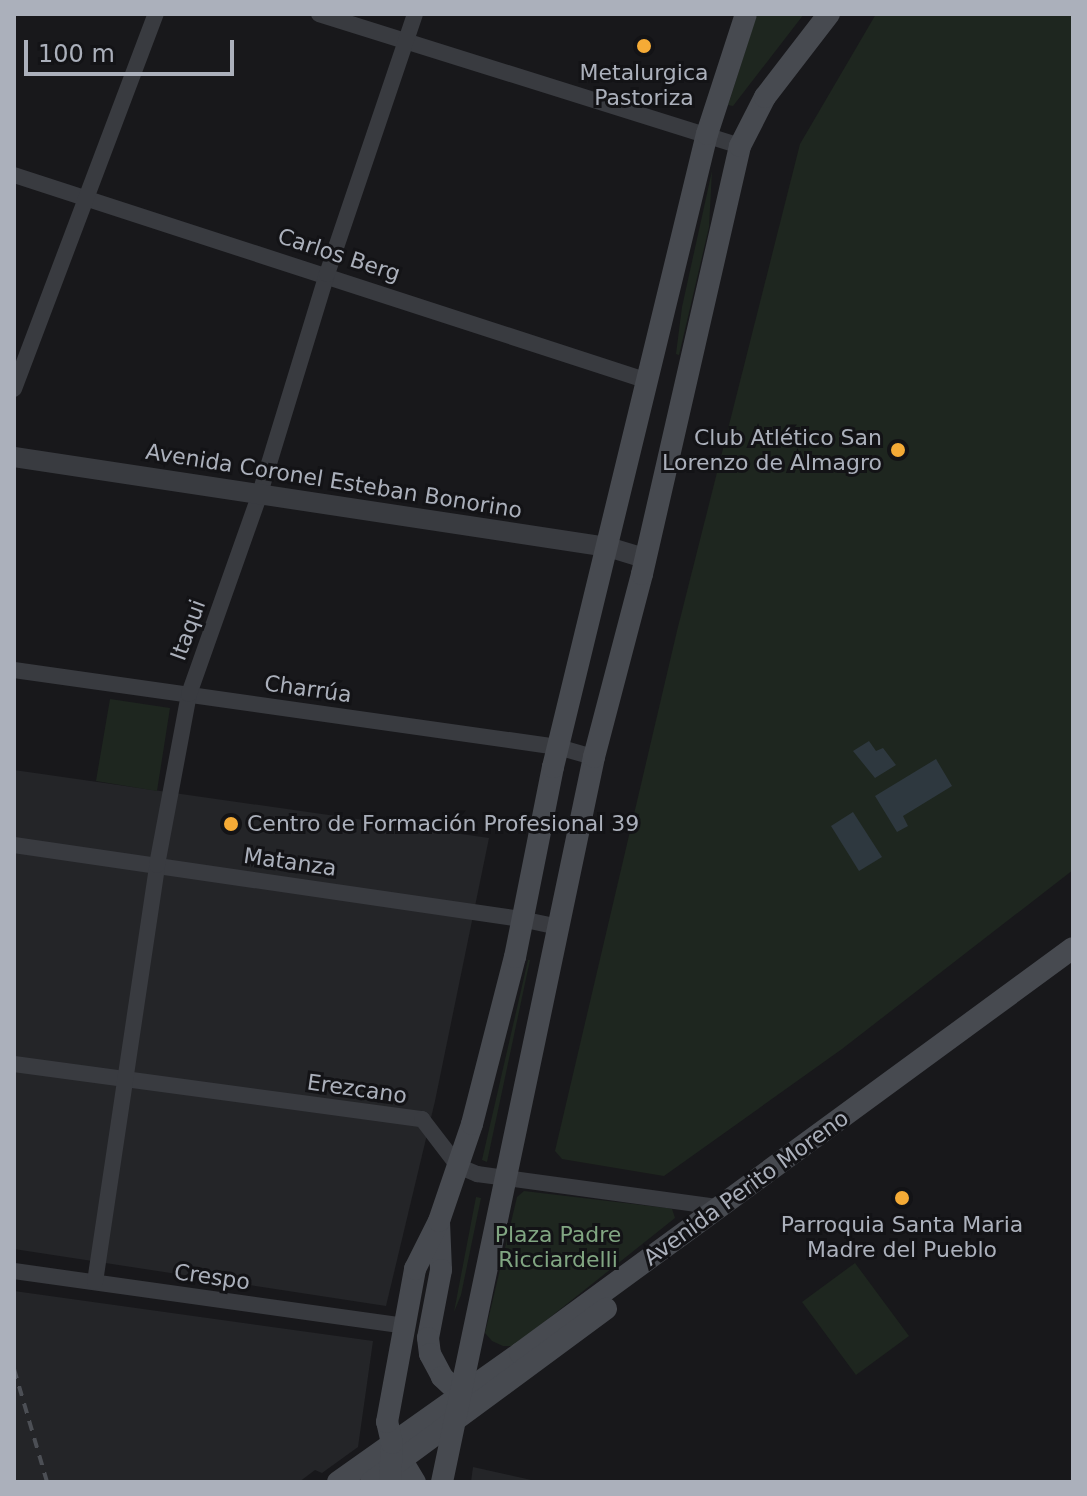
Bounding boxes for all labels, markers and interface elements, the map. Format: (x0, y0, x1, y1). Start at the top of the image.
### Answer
scale bar (28, 24, 238, 74)
marker: Metalurgica Pastoriza (635, 37, 653, 55)
text: 100 m (38, 40, 115, 68)
place label: Metalurgica Pastoriza (580, 59, 708, 110)
street label: Carlos Berg (274, 223, 404, 287)
place label: Club Atlético San Lorenzo de Almagro (662, 424, 882, 476)
street label: Avenida Coronel Esteban Bonorino (144, 438, 524, 524)
marker: Club Atlético San Lorenzo de Almagro (889, 441, 907, 459)
street label: Itaqui (165, 596, 211, 664)
street label: Charrúa (263, 670, 353, 708)
place label: Centro de Formación Profesional 39 (247, 811, 639, 837)
marker: Centro de Formación Profesional 39 (222, 815, 240, 833)
street label: Matanza (242, 842, 338, 882)
street label: Erezcano (305, 1069, 409, 1109)
street label: Avenida Perito Moreno (638, 1105, 854, 1271)
marker: Parroquia Santa Maria Madre del Pueblo (893, 1189, 911, 1207)
place label: Parroquia Santa Maria Madre del Pueblo (781, 1211, 1023, 1262)
park label: Plaza Padre Ricciardelli (495, 1221, 621, 1272)
street label: Crespo (172, 1259, 252, 1295)

